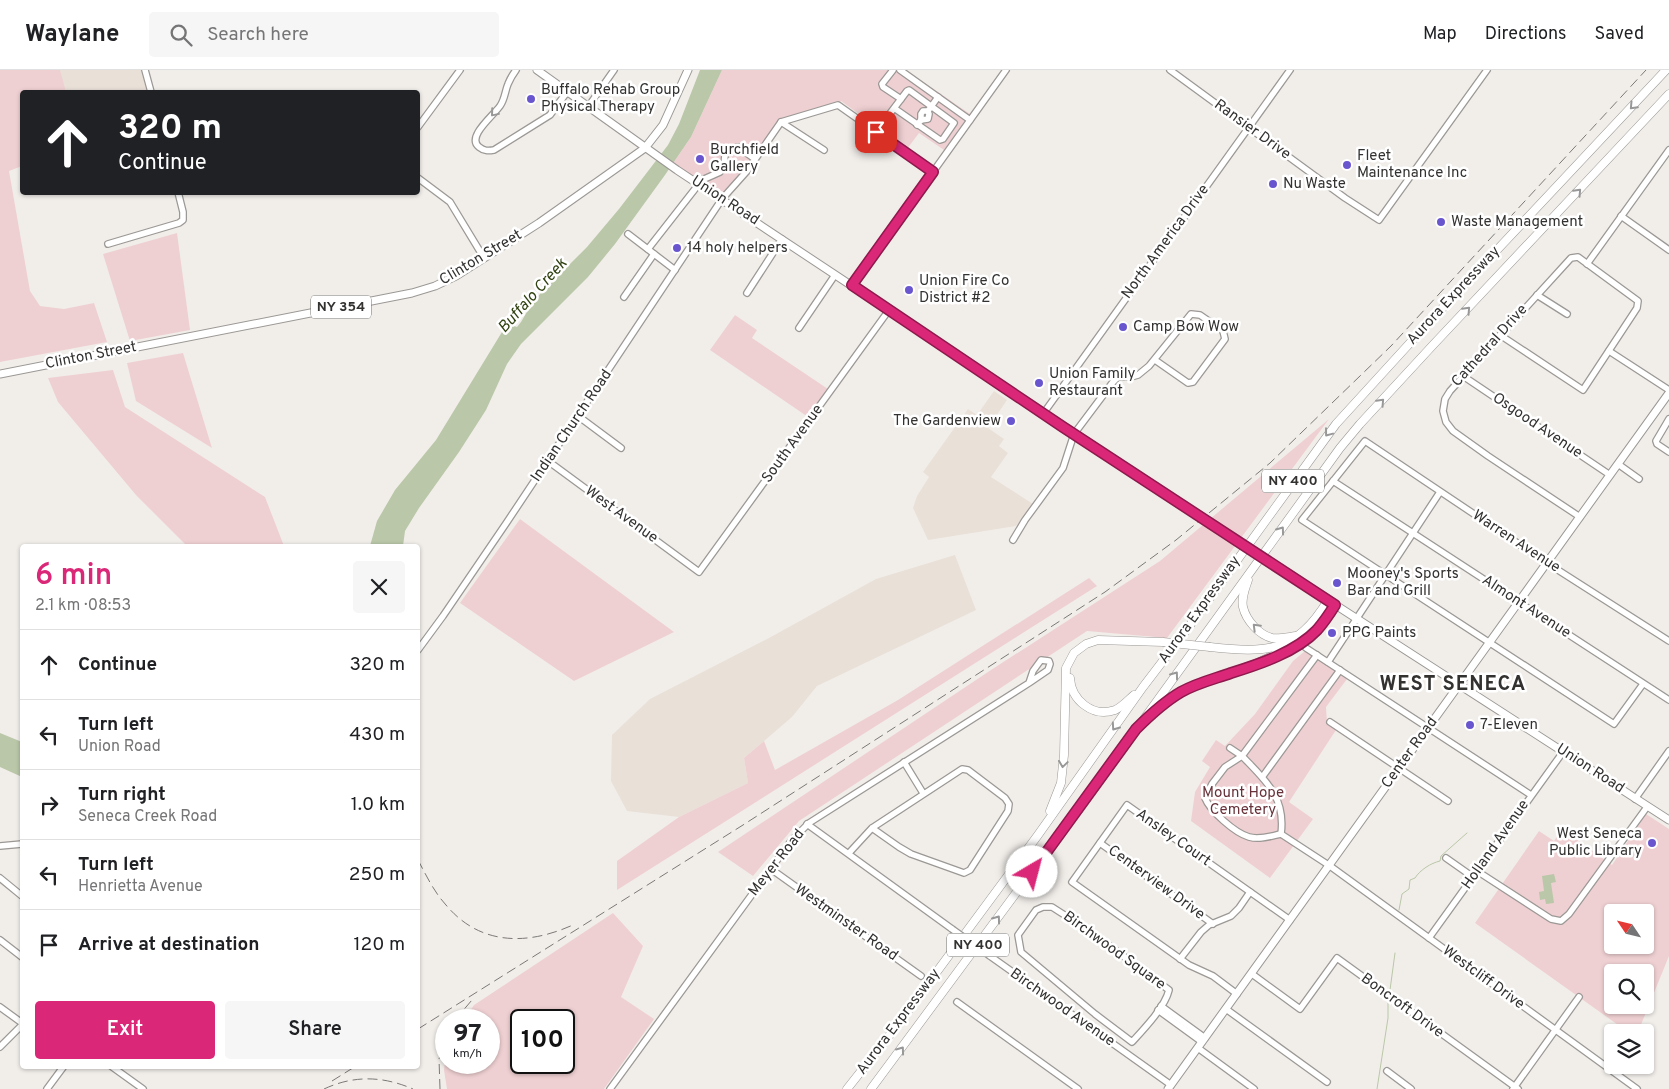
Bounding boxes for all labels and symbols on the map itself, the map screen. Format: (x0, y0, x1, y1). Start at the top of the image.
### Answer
place label: Buffalo Rehab Group Physical Therapy (541, 81, 680, 117)
marker: Buffalo Rehab Group Physical Therapy (525, 93, 537, 105)
street label: Ransier Drive (1210, 96, 1294, 164)
one-way arrow (1630, 100, 1639, 109)
one-way arrow (491, 107, 500, 116)
pin (855, 111, 897, 153)
place label: Burchfield Gallery (710, 141, 779, 177)
place label: Fleet Maintenance Inc (1357, 147, 1467, 183)
marker: Burchfield Gallery (694, 153, 706, 165)
marker: Fleet Maintenance Inc (1341, 159, 1353, 171)
street label: Union Road (687, 172, 763, 230)
place label: Nu Waste (1283, 175, 1346, 194)
marker: Nu Waste (1267, 178, 1279, 190)
street label: North America Drive (1118, 181, 1214, 303)
one-way arrow (1572, 188, 1581, 197)
place label: Waste Management (1451, 213, 1583, 232)
marker: Waste Management (1435, 216, 1447, 228)
street label: Clinton Street (436, 226, 526, 290)
place label: 14 holy helpers (687, 239, 788, 258)
marker: 14 holy helpers (671, 242, 683, 254)
street label: Aurora Expressway (1403, 243, 1505, 349)
water label: Buffalo Creek (494, 254, 573, 338)
place label: Union Fire Co District #2 (919, 272, 1009, 308)
marker: Union Fire Co District #2 (903, 284, 915, 296)
road number: NY 354 (311, 296, 371, 318)
street label: Cathedral Drive (1448, 301, 1532, 391)
one-way arrow (1461, 307, 1470, 316)
place label: Camp Bow Wow (1133, 318, 1239, 337)
marker: Camp Bow Wow (1117, 321, 1129, 333)
street label: Clinton Street (44, 338, 138, 374)
place label: Union Family Restaurant (1049, 365, 1136, 401)
street label: Indian Church Road (527, 366, 617, 486)
marker: Union Family Restaurant (1033, 377, 1045, 389)
street label: Osgood Avenue (1488, 389, 1586, 463)
one-way arrow (1375, 398, 1384, 407)
street label: South Avenue (758, 401, 828, 487)
place label: The Gardenview (893, 412, 1001, 431)
marker: The Gardenview (1005, 415, 1017, 427)
one-way arrow (1325, 428, 1334, 437)
road number: NY 400 (1262, 470, 1324, 492)
street label: West Avenue (581, 482, 661, 548)
street label: Warren Avenue (1468, 506, 1564, 578)
one-way arrow (1276, 527, 1284, 536)
street label: Aurora Expressway (1155, 552, 1245, 667)
place label: Mooney's Sports Bar and Grill (1347, 565, 1459, 601)
street label: Almont Avenue (1478, 571, 1574, 643)
marker: Mooney's Sports Bar and Grill (1331, 577, 1343, 589)
one-way arrow (1252, 624, 1261, 633)
place label: PPG Paints (1342, 624, 1416, 643)
marker: PPG Paints (1326, 627, 1338, 639)
one-way arrow (1169, 672, 1177, 681)
district label: WEST SENECA (1380, 672, 1526, 698)
street label: Center Road (1378, 713, 1442, 793)
place label: 7-Eleven (1480, 716, 1538, 735)
marker: 7-Eleven (1464, 719, 1476, 731)
one-way arrow (1112, 721, 1121, 731)
street label: Union Road (1552, 740, 1628, 798)
one-way arrow (1058, 760, 1069, 768)
park label: Mount Hope Cemetery (1202, 784, 1284, 820)
street label: Holland Avenue (1458, 797, 1534, 893)
street label: Ansley Court (1132, 805, 1214, 871)
place label: West Seneca Public Library (1549, 825, 1642, 861)
street label: Meyer Road (745, 826, 809, 900)
marker: West Seneca Public Library (1646, 837, 1658, 849)
street label: Centerview Drive (1104, 841, 1208, 925)
position arrow (1005, 845, 1057, 897)
street label: Westminster Road (791, 880, 901, 966)
north arrow (1604, 904, 1654, 954)
street label: Birchwood Square (1059, 907, 1169, 995)
one-way arrow (991, 915, 1000, 925)
road number: NY 400 (947, 934, 1009, 956)
street label: Westcliff Drive (1438, 942, 1528, 1014)
street label: Aurora Expressway (853, 965, 945, 1079)
street label: Birchwood Avenue (1006, 965, 1118, 1051)
street label: Boncroft Drive (1357, 970, 1447, 1042)
speed limit sign: 100 (510, 1009, 575, 1074)
one-way arrow (895, 1046, 904, 1056)

